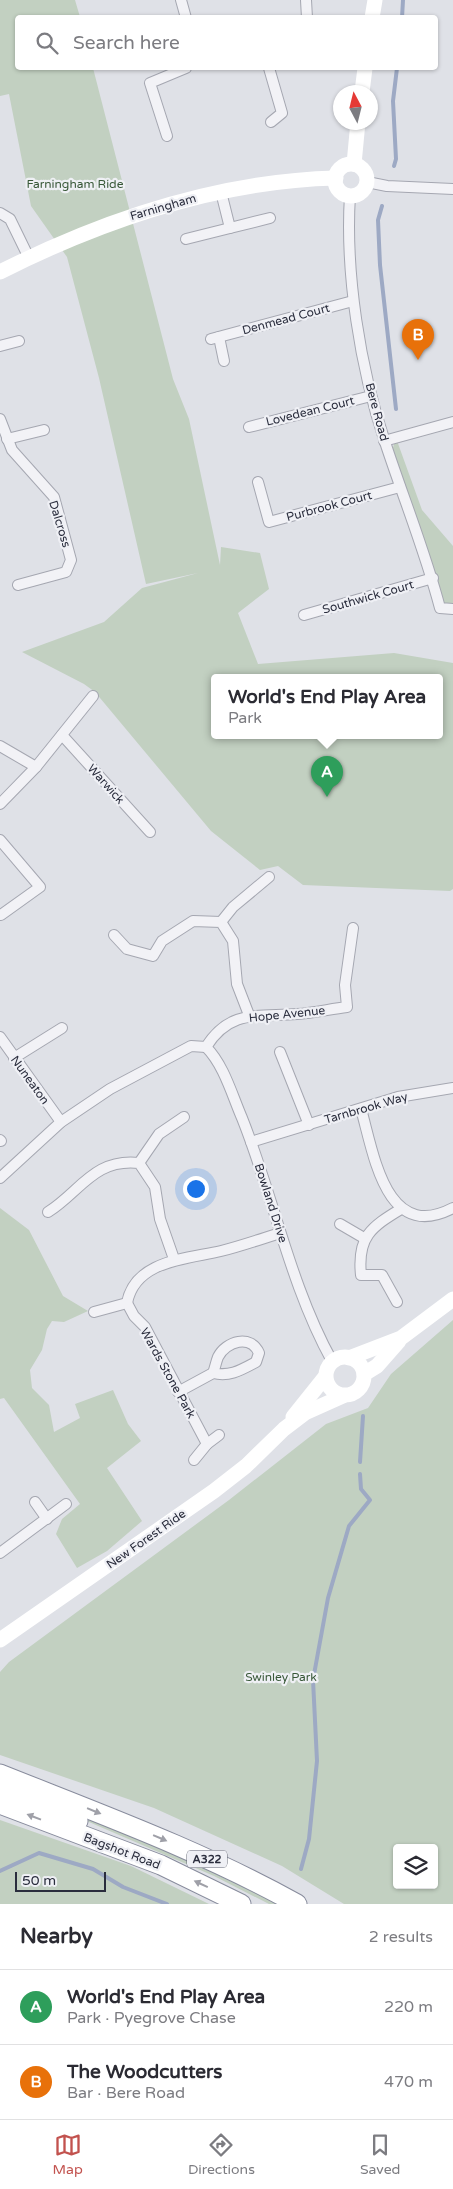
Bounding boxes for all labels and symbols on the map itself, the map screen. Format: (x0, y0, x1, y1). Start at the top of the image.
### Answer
north arrow (333, 85, 378, 130)
park label: Farningham Ride (27, 177, 124, 191)
street label: Farningham (128, 191, 198, 223)
street label: Denmead Court (241, 300, 332, 337)
pin: B (402, 319, 434, 360)
street label: Bere Road (363, 381, 391, 443)
street label: Lovedean Court (264, 393, 356, 429)
street label: Purbrook Court (285, 488, 374, 524)
street label: Dalcross (46, 499, 74, 549)
street label: Southwick Court (321, 577, 416, 617)
pin: A (311, 756, 343, 797)
street label: Warwick (85, 761, 128, 807)
street label: Hope Avenue (248, 1003, 326, 1025)
street label: Nuneaton (8, 1053, 52, 1107)
street label: Tarnbrook Way (323, 1089, 410, 1127)
street label: Bowland Drive (252, 1162, 290, 1244)
your location (183, 1176, 209, 1202)
street label: Wards Stone Park (137, 1325, 199, 1421)
street label: New Forest Ride (104, 1506, 188, 1572)
park label: Swinley Park (245, 1670, 317, 1684)
one-way arrow (87, 1808, 101, 1816)
one-way arrow (27, 1812, 41, 1820)
street label: Bagshot Road (82, 1830, 162, 1872)
one-way arrow (153, 1834, 168, 1842)
road number: A322 (187, 1850, 227, 1868)
scale bar (15, 1869, 106, 1892)
one-way arrow (194, 1880, 208, 1888)

